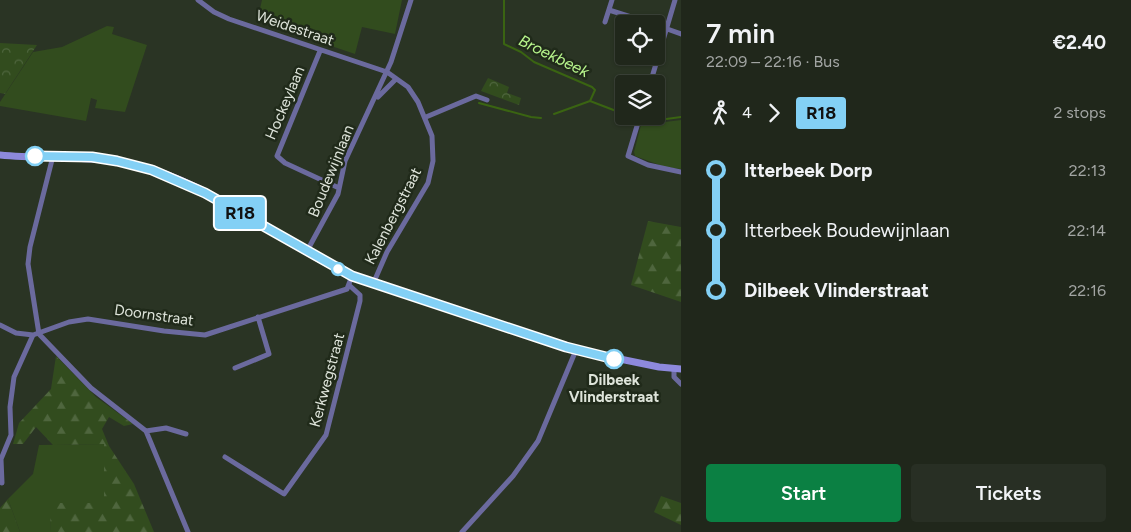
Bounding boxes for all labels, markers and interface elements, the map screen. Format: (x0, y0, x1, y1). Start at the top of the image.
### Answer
street label: Weidestraat (254, 6, 337, 50)
map controls (615, 15, 665, 125)
button: locate (615, 15, 665, 65)
text: 7 min (706, 16, 775, 50)
water label: Broekbeek (516, 31, 593, 82)
text: €2.40 (1053, 31, 1106, 54)
text: 22:09 – 22:16 · Bus (706, 52, 840, 71)
street label: Hockeylaan (261, 64, 309, 142)
button: layers (615, 75, 665, 125)
icon: walk (706, 99, 734, 127)
icon: forward (760, 99, 788, 127)
text: R18 (806, 102, 836, 124)
text: 4 (742, 103, 752, 122)
text: 2 stops (1053, 103, 1106, 122)
street label: Boudewijnlaan (304, 122, 358, 220)
unlabelled marker (25, 146, 45, 166)
text: Itterbeek Dorp (744, 159, 872, 182)
text: 22:13 (1069, 161, 1106, 180)
street label: Kalenbergstraat (361, 164, 425, 267)
line badge: R18 (211, 197, 269, 229)
text: R18 (225, 202, 255, 224)
text: Itterbeek Boudewijnlaan (744, 219, 950, 242)
text: 22:14 (1068, 221, 1106, 240)
unlabelled marker (331, 262, 345, 276)
text: Dilbeek Vlinderstraat (744, 279, 929, 302)
text: 22:16 (1068, 281, 1106, 300)
street label: Doornstraat (113, 301, 195, 330)
street label: Kerkwegstraat (306, 331, 348, 429)
marker: Dilbeek Vlinderstraat (604, 349, 624, 369)
place label: Dilbeek Vlinderstraat (569, 371, 659, 406)
button: Start (706, 464, 901, 522)
button: Tickets (911, 464, 1106, 522)

